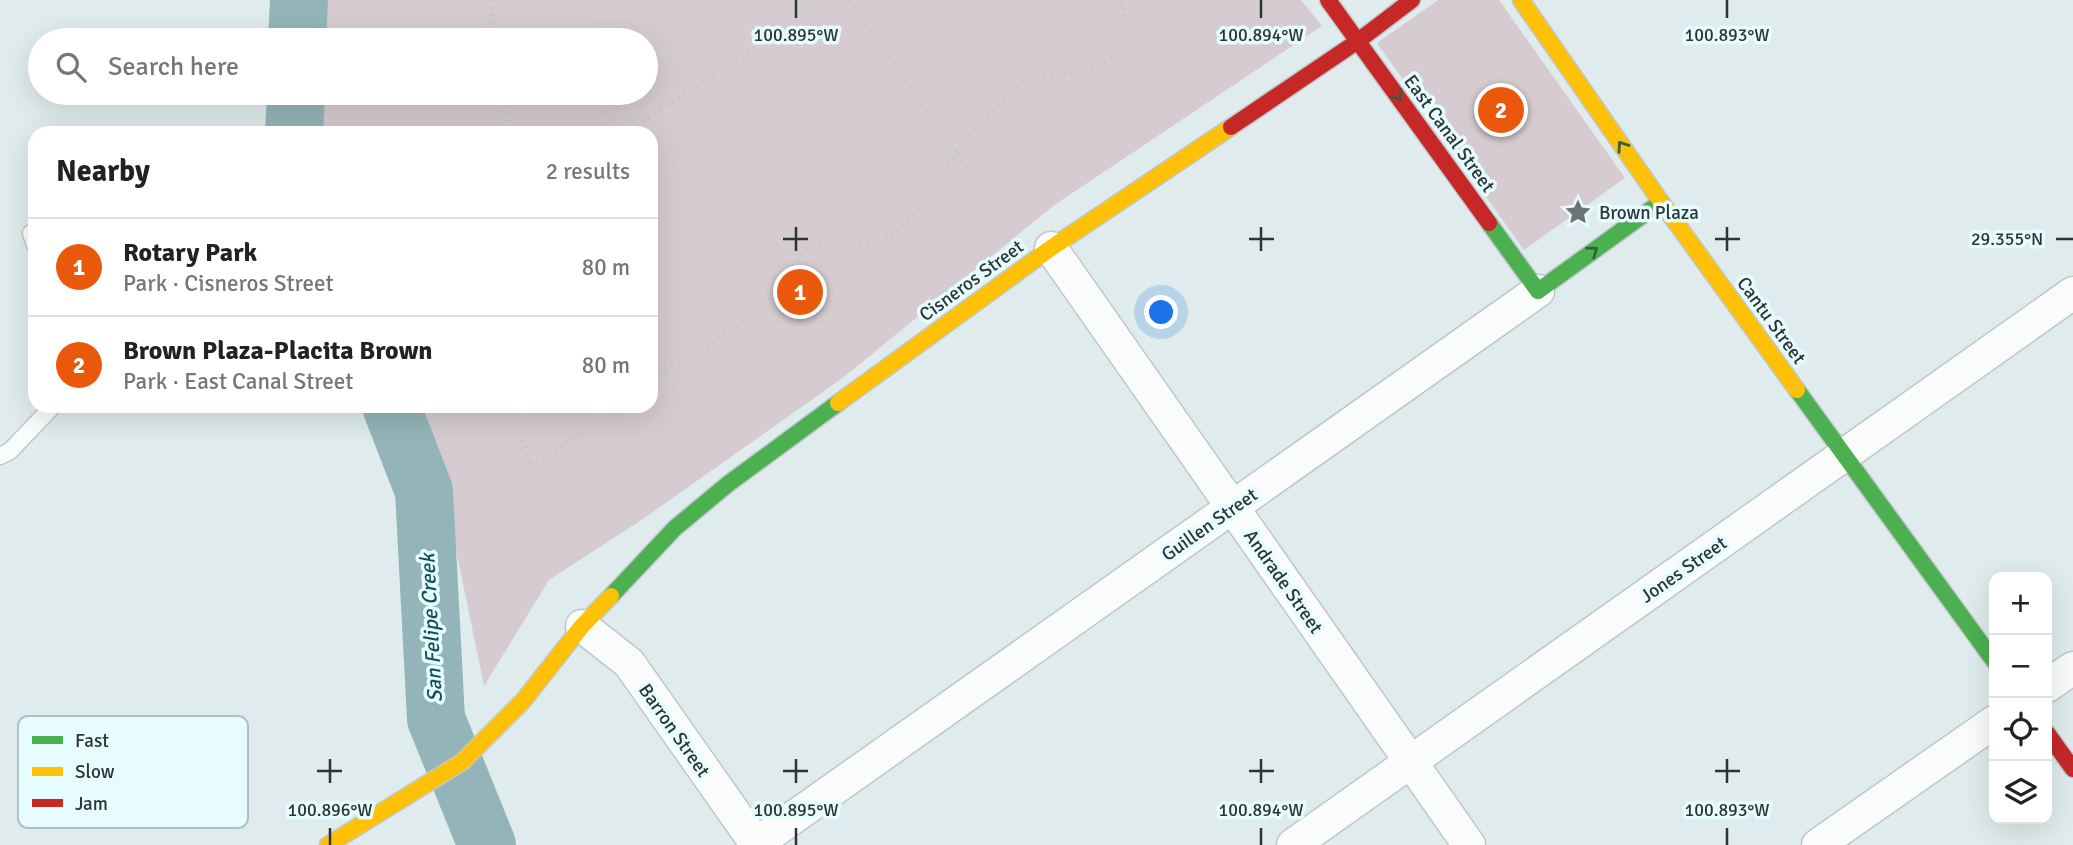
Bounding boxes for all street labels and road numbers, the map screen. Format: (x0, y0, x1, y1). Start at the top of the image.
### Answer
street label: East Canal Street (1398, 70, 1500, 197)
street label: Cisneros Street (915, 235, 1029, 327)
street label: Cantu Street (1731, 272, 1811, 369)
street label: Guillen Street (1157, 483, 1263, 567)
street label: Andrade Street (1238, 525, 1328, 639)
street label: Jones Street (1636, 531, 1732, 608)
street label: Barron Street (633, 679, 715, 782)

